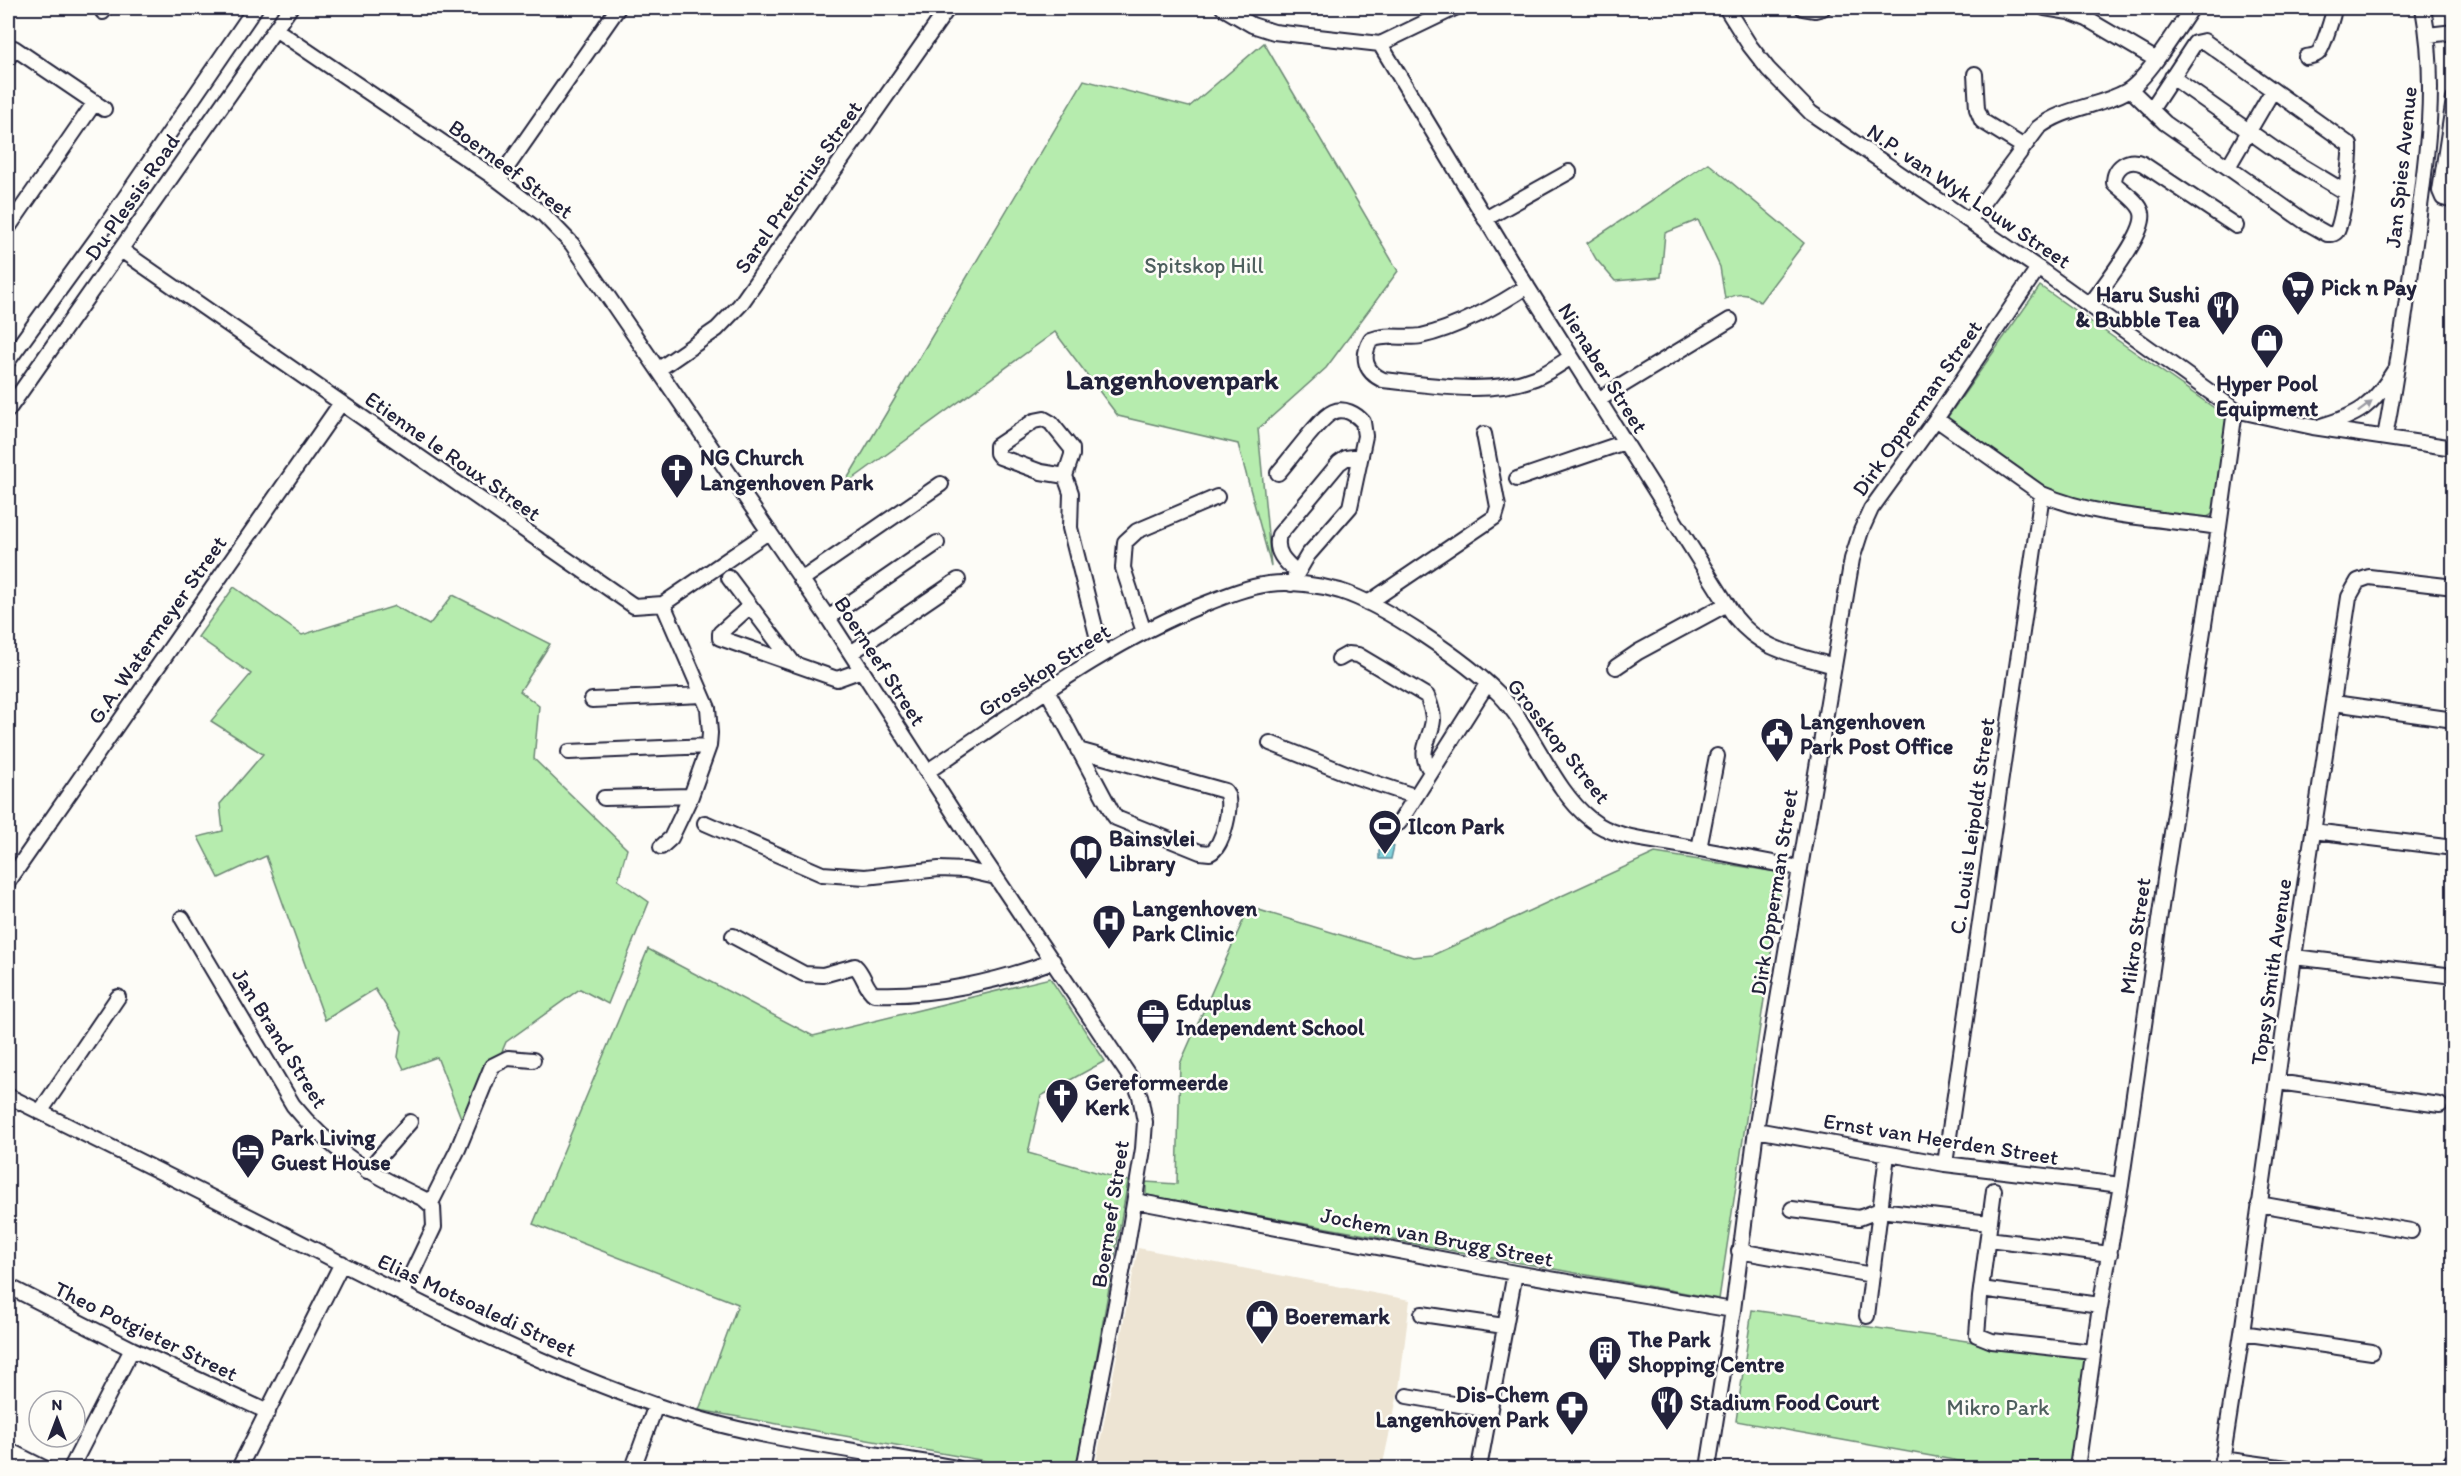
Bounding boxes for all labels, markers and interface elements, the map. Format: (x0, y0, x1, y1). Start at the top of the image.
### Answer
street label: Jan Spies Avenue (2379, 85, 2423, 249)
street label: Sarel Pretorius Street (728, 95, 868, 279)
street label: Boerneef Street (443, 113, 579, 225)
street label: N.P. van Wyk Louw Street (1862, 118, 2076, 274)
street label: Du Plessis Road (79, 128, 186, 265)
park label: Spitskop Hill (1144, 252, 1264, 279)
supermarket icon: Pick n Pay (2280, 269, 2316, 316)
place label: Pick n Pay (2321, 274, 2417, 301)
place label: Haru Sushi & Bubble Tea (2076, 281, 2201, 333)
restaurant icon: Haru Sushi & Bubble Tea (2205, 289, 2241, 336)
street label: Nienaber Street (1552, 298, 1654, 438)
street label: Dirk Opperman Street (1846, 315, 1988, 501)
shop icon: Hyper Pool Equipment (2249, 322, 2285, 369)
district label: Langenhovenpark (1065, 362, 1279, 396)
place label: Hyper Pool Equipment (2216, 370, 2319, 422)
street label: Etienne le Roux Street (360, 385, 546, 527)
one-way arrow (2357, 401, 2373, 414)
place label: NG Church Langenhoven Park (700, 444, 874, 496)
church icon: NG Church Langenhoven Park (659, 452, 695, 499)
street label: G.A. Watermeyer Street (82, 530, 232, 730)
street label: Boerneef Street (828, 591, 932, 731)
street label: Grosskop Street (973, 617, 1115, 723)
street label: Grosskop Street (1502, 673, 1616, 809)
place label: Langenhoven Park Post Office (1800, 708, 1953, 760)
public building icon: Langenhoven Park Post Office (1759, 716, 1795, 763)
street label: C. Louis Leipoldt Street (1943, 716, 2001, 936)
street label: Dirk Opperman Street (1744, 787, 1804, 997)
sports icon: Ilcon Park (1367, 808, 1403, 855)
place label: Ilcon Park (1408, 813, 1505, 840)
place label: Bainsvlei Library (1109, 825, 1195, 877)
library icon: Bainsvlei Library (1068, 833, 1104, 880)
street label: Mikro Street (2113, 876, 2157, 996)
street label: Topsy Smith Avenue (2245, 877, 2297, 1067)
place label: Langenhoven Park Clinic (1132, 895, 1258, 947)
hospital icon: Langenhoven Park Clinic (1091, 903, 1127, 950)
street label: Jan Brand Street (226, 963, 334, 1113)
place label: Eduplus Independent School (1176, 989, 1365, 1041)
office icon: Eduplus Independent School (1135, 997, 1171, 1044)
place label: Gereformeerde Kerk (1085, 1069, 1229, 1121)
church icon: Gereformeerde Kerk (1044, 1077, 1080, 1124)
street label: Ernst van Heerden Street (1822, 1107, 2060, 1171)
place label: Park Living Guest House (271, 1124, 391, 1176)
hotel icon: Park Living Guest House (230, 1132, 266, 1179)
street label: Boerneef Street (1085, 1138, 1135, 1290)
street label: Jochem van Brugg Street (1318, 1201, 1556, 1273)
street label: Elias Motsoaledi Street (373, 1247, 581, 1363)
street label: Theo Potgieter Street (50, 1275, 242, 1387)
shop icon: Boeremark (1244, 1298, 1280, 1345)
place label: Boeremark (1285, 1303, 1390, 1330)
place label: The Park Shopping Centre (1627, 1326, 1784, 1378)
building icon: The Park Shopping Centre (1587, 1334, 1623, 1381)
place label: Dis-Chem Langenhoven Park (1375, 1381, 1550, 1433)
restaurant icon: Stadium Food Court (1649, 1384, 1685, 1431)
north arrow (27, 1389, 87, 1449)
pharmacy icon: Dis-Chem Langenhoven Park (1554, 1389, 1590, 1436)
place label: Stadium Food Court (1690, 1389, 1880, 1416)
park label: Mikro Park (1947, 1394, 2050, 1421)
text: N (52, 1395, 62, 1414)

